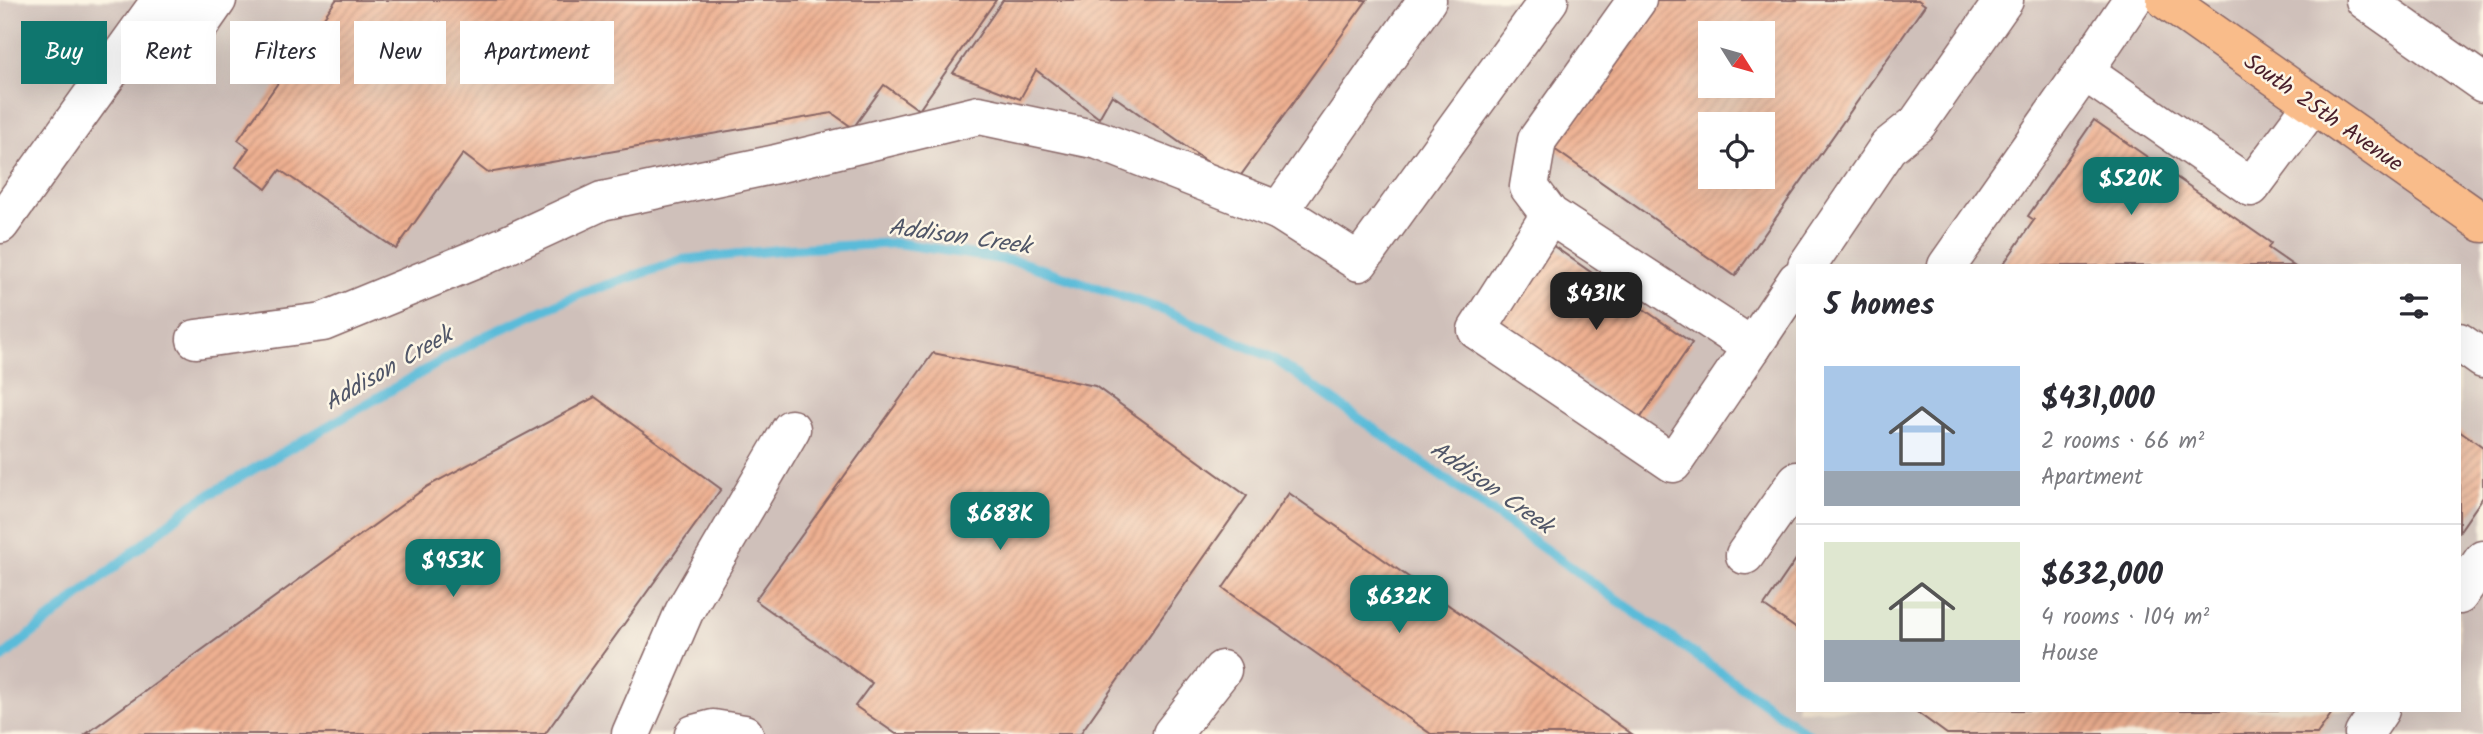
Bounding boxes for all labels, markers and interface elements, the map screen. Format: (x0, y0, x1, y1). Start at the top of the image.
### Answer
chip: Buy (21, 21, 107, 84)
chip: Rent (121, 21, 216, 84)
chip: Filters (230, 21, 340, 84)
chip: New (354, 21, 446, 84)
chip: Apartment (460, 21, 614, 84)
north arrow (1698, 21, 1774, 98)
map controls (1698, 21, 1775, 189)
street label: South 25th Avenue (2236, 45, 2410, 182)
button: locate (1698, 112, 1775, 189)
pin: $520K (2082, 158, 2180, 217)
text: $520K (2099, 162, 2163, 198)
water label: Addison Creek (886, 208, 1037, 267)
pin: $431K (1547, 272, 1645, 332)
text: $431K (1566, 277, 1626, 313)
text: 5 homes (1824, 282, 1935, 330)
icon: filters (2395, 287, 2433, 325)
water label: Addison Creek (317, 315, 464, 422)
text: $431,000 (2041, 376, 2155, 424)
icon: home (1880, 394, 1964, 478)
text: 2 rooms · 66 m² (2041, 424, 2204, 460)
water label: Addison Creek (1421, 431, 1564, 547)
text: Apartment (2041, 460, 2143, 496)
pin: $688K (951, 492, 1049, 552)
text: $688K (966, 497, 1034, 533)
pin: $953K (404, 540, 502, 599)
text: $953K (421, 544, 485, 580)
text: $632,000 (2041, 552, 2163, 600)
icon: home (1880, 570, 1964, 654)
pin: $632K (1350, 576, 1448, 635)
text: $632K (1366, 580, 1432, 616)
text: 4 rooms · 104 m² (2041, 600, 2209, 636)
text: House (2041, 636, 2098, 672)

